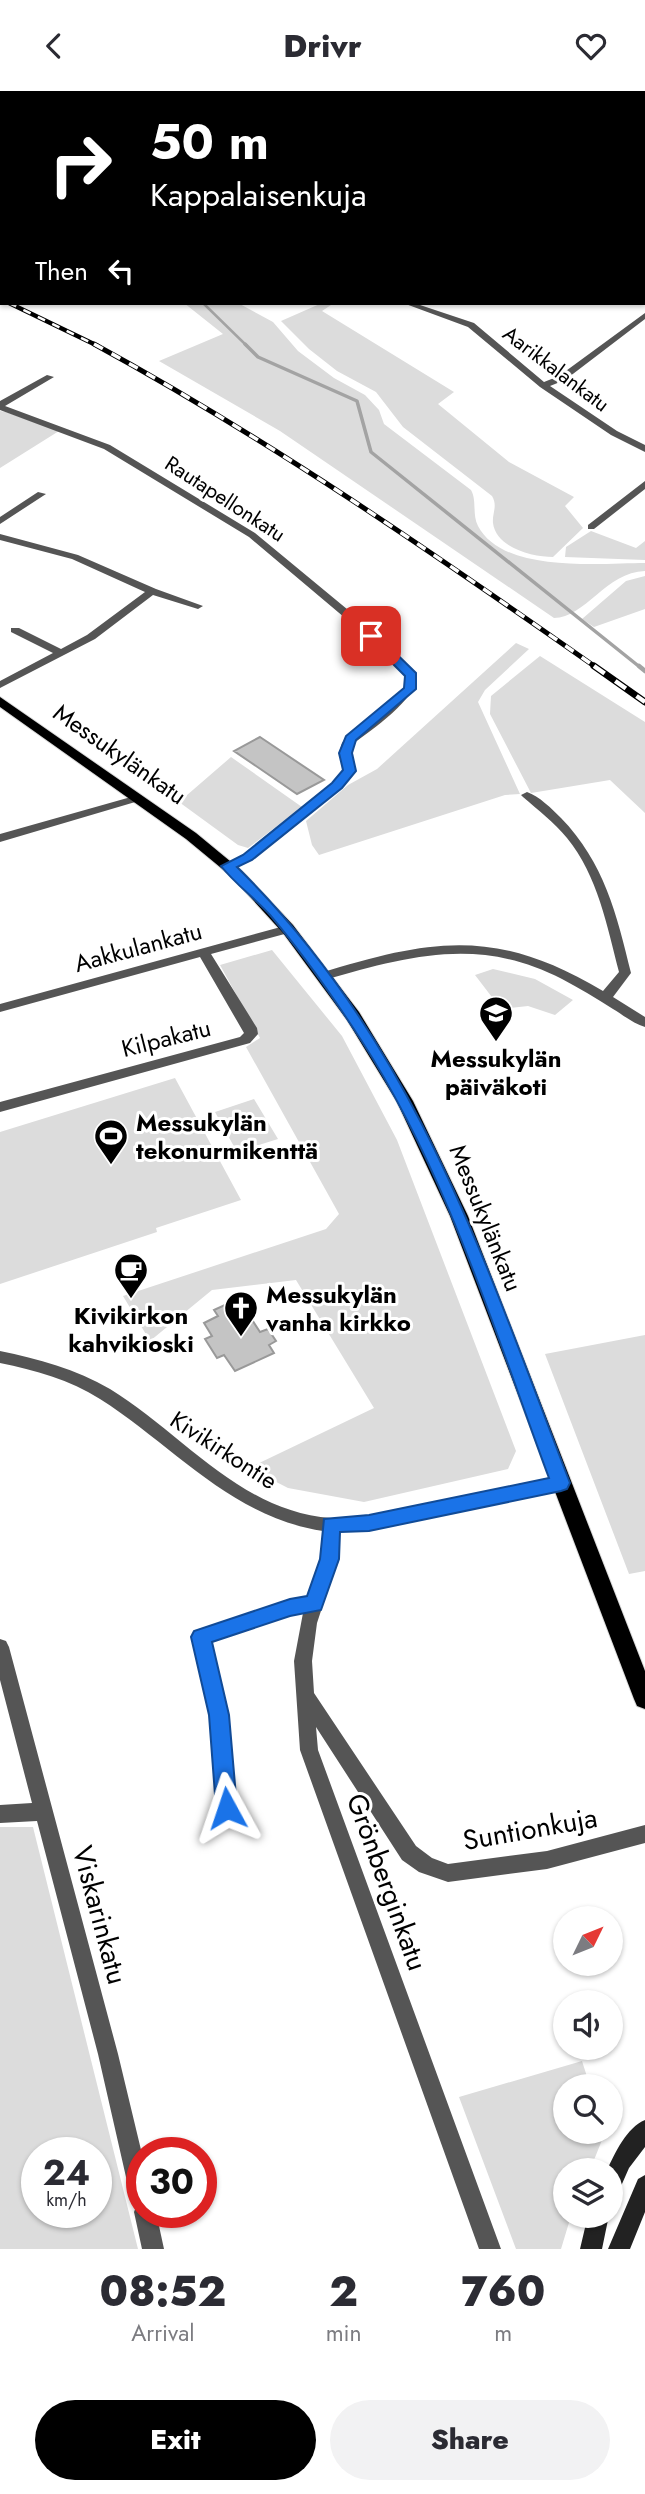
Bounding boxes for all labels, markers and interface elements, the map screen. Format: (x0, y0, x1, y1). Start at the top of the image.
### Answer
text: Drivr (283, 23, 362, 69)
icon: back (35, 27, 73, 65)
icon: heart (572, 27, 610, 65)
text: 50 m (150, 107, 269, 177)
icon: right (35, 119, 126, 210)
text: Kappalaisenkuja (150, 172, 367, 218)
text: Then (35, 252, 88, 290)
icon: left (102, 252, 140, 290)
street label: Aarikkalankatu (496, 319, 616, 419)
street label: Rautapellonkatu (159, 449, 291, 549)
pin (341, 606, 401, 666)
icon: arrive (352, 617, 390, 655)
street label: Messukylänkatu (46, 695, 194, 813)
street label: Aakkulankatu (70, 913, 206, 981)
school or university icon: Messukylän päiväkoti (477, 994, 515, 1043)
street label: Kilpakatu (118, 1010, 214, 1066)
place label: Messukylän päiväkoti (431, 1041, 561, 1104)
place label: Messukylän tekonurmikenttä (136, 1105, 318, 1168)
sports icon: Messukylän tekonurmikenttä (92, 1117, 130, 1166)
street label: Messukylänkatu (441, 1139, 531, 1297)
cafe icon: Kivikirkon kahvikioski (112, 1251, 150, 1300)
place label: Messukylän vanha kirkko (265, 1277, 411, 1340)
church icon: Messukylän vanha kirkko (222, 1289, 260, 1338)
place label: Kivikirkon kahvikioski (68, 1298, 194, 1361)
street label: Kivikirkontie (163, 1402, 285, 1498)
position arrow (190, 1771, 264, 1845)
street label: Grönberginkatu (336, 1788, 438, 1976)
street label: Suntionkuja (459, 1797, 601, 1861)
street label: Viskarinkatu (62, 1841, 138, 1989)
north arrow (553, 1906, 623, 1976)
map controls (553, 1906, 623, 2228)
button: sound (553, 1990, 623, 2060)
button: search (553, 2074, 623, 2144)
speed limit sign: 30 (126, 2137, 217, 2228)
text: 24 (43, 2148, 90, 2198)
button: layers (553, 2158, 623, 2228)
text: km/h (46, 2187, 87, 2213)
text: 08:52 (100, 2261, 226, 2322)
text: 2 (329, 2261, 358, 2322)
text: 760 (461, 2261, 545, 2322)
text: Arrival (131, 2316, 195, 2350)
text: min (326, 2316, 362, 2350)
text: m (494, 2316, 512, 2350)
button: Exit (35, 2400, 316, 2480)
button: Share (330, 2400, 610, 2480)

